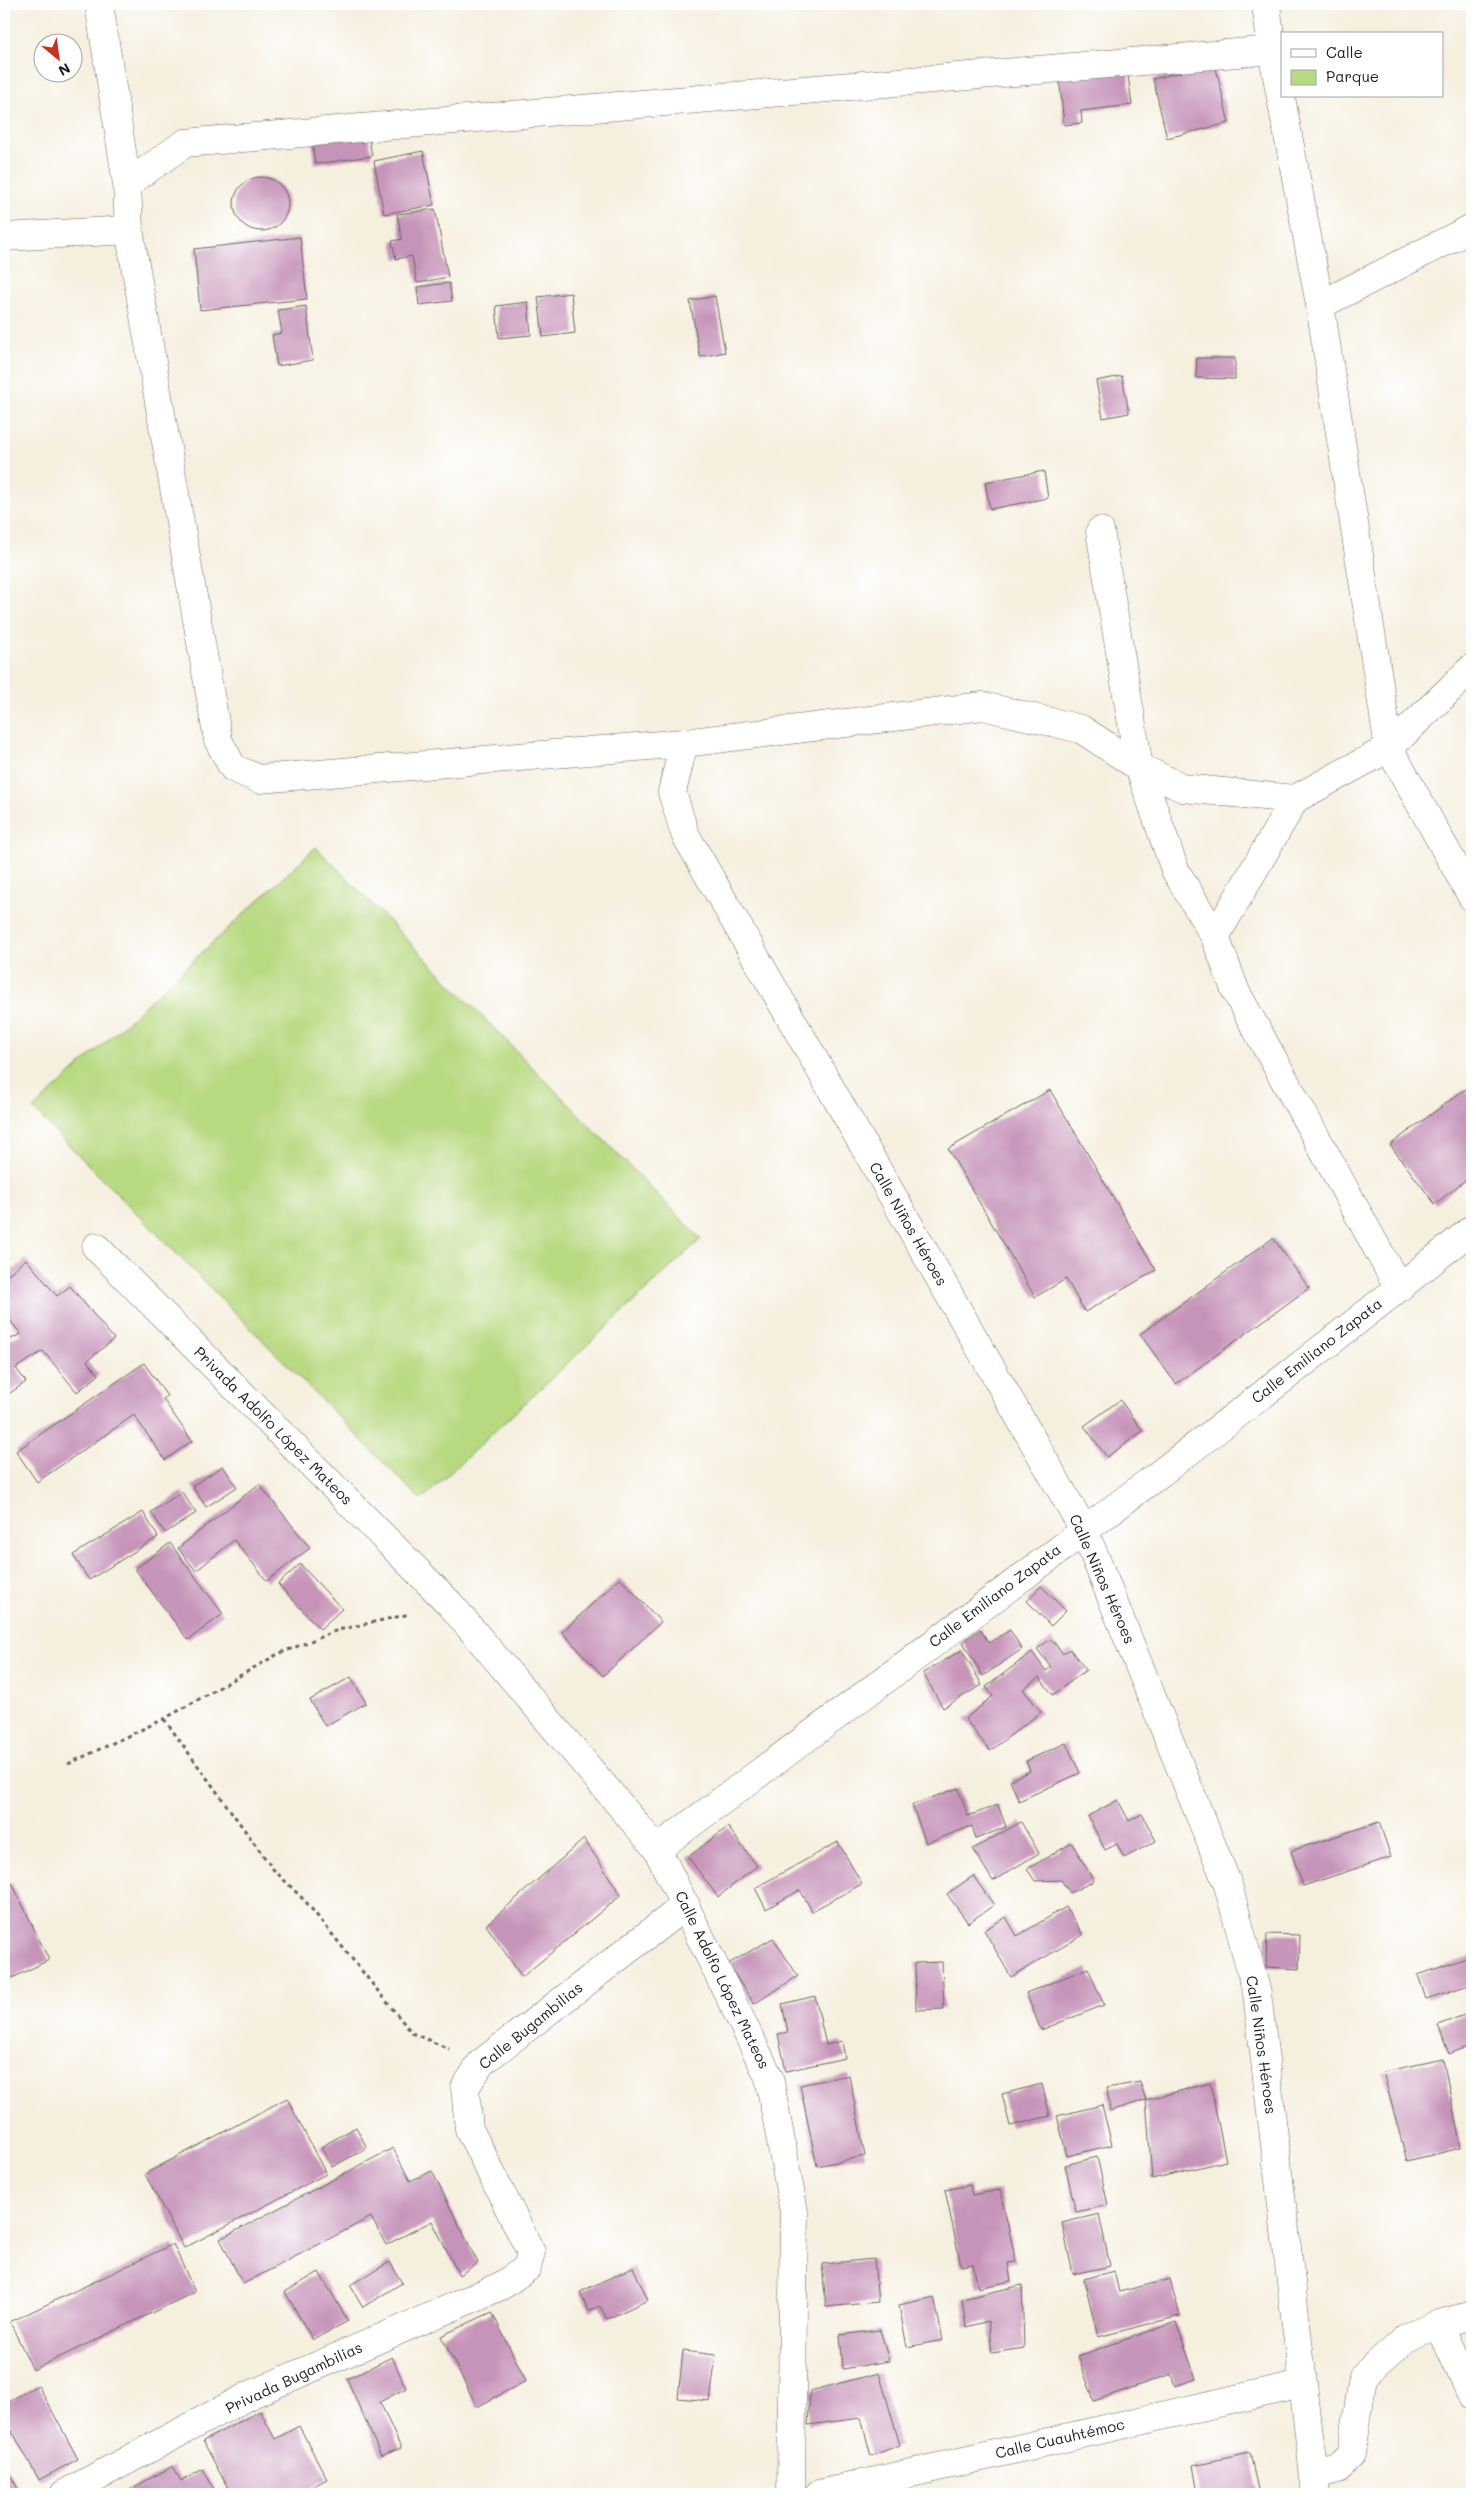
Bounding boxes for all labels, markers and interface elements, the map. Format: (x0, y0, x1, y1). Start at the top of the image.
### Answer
north arrow (32, 32, 82, 82)
legend (1281, 32, 1444, 98)
text: Calle (1326, 42, 1363, 62)
text: N (55, 59, 74, 81)
text: Parque (1326, 66, 1379, 86)
street label: Calle Niños Héroes (865, 1158, 952, 1289)
street label: Calle Emiliano Zapata (1247, 1293, 1386, 1408)
street label: Privada Adolfo López Mateos (190, 1342, 357, 1509)
street label: Calle Niños Héroes (1065, 1511, 1140, 1646)
street label: Calle Emiliano Zapata (924, 1539, 1065, 1651)
street label: Calle Adolfo López Mateos (671, 1887, 775, 2072)
street label: Calle Niños Héroes (1242, 1974, 1282, 2115)
street label: Calle Bugambilias (474, 1977, 587, 2073)
street label: Privada Bugambilias (222, 2337, 365, 2418)
street label: Calle Cuauhtémoc (993, 2413, 1127, 2463)

